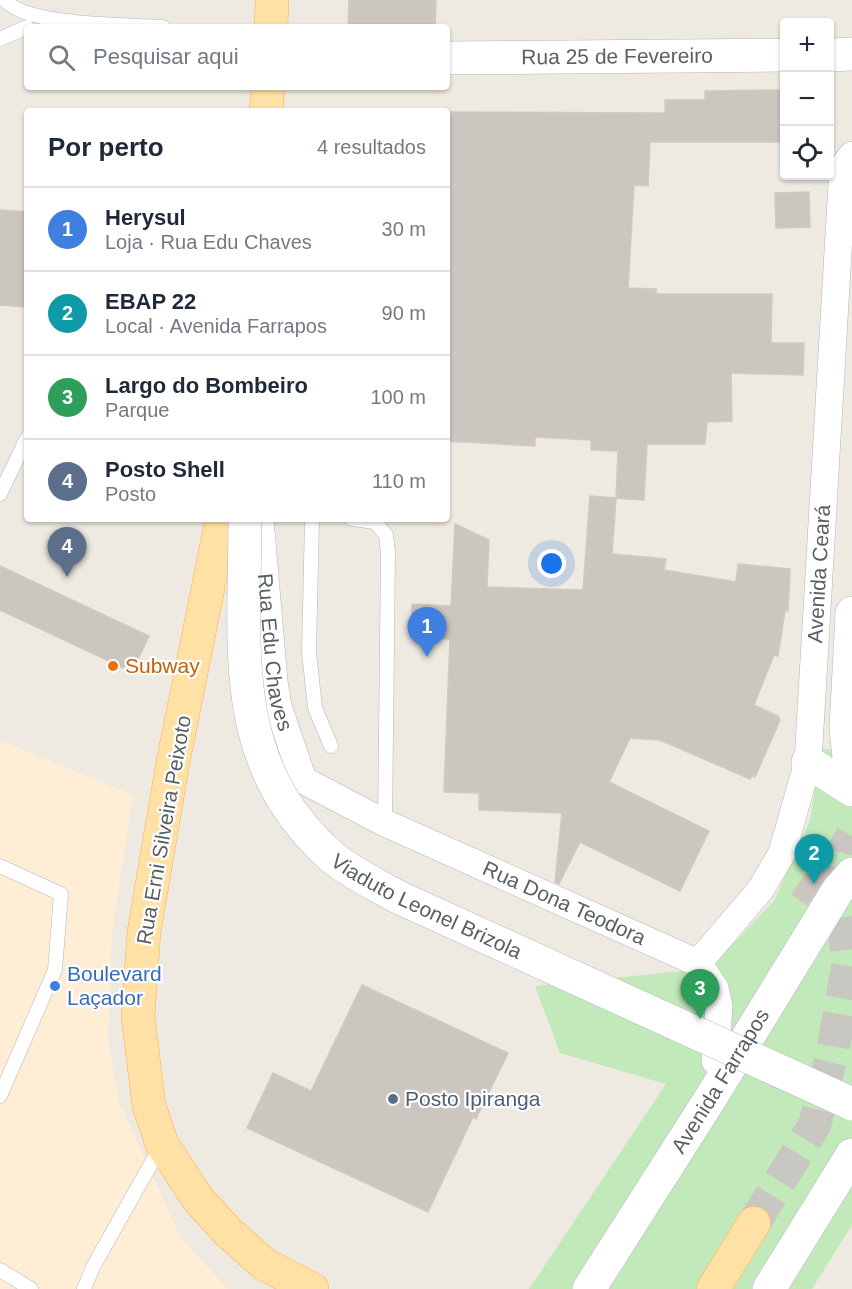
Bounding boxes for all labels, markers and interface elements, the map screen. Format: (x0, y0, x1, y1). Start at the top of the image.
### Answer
map controls (780, 18, 834, 180)
button: + (780, 18, 834, 72)
search box (24, 24, 450, 90)
icon: search (45, 41, 78, 74)
text: Pesquisar aqui (93, 44, 239, 69)
street label: Rua 25 de Fevereiro (521, 44, 713, 68)
button: − (780, 72, 834, 126)
button: locate (780, 126, 834, 180)
text: Por perto (48, 132, 164, 162)
text: 4 resultados (317, 136, 426, 158)
text: Herysul (105, 205, 186, 230)
text: 1 (62, 218, 73, 240)
text: 30 m (382, 218, 426, 240)
text: Loja · Rua Edu Chaves (105, 231, 312, 253)
text: EBAP 22 (105, 289, 196, 314)
text: 2 (62, 302, 73, 324)
text: 90 m (382, 302, 426, 324)
text: Local · Avenida Farrapos (105, 315, 327, 337)
text: Largo do Bombeiro (105, 373, 308, 398)
text: 3 (62, 386, 73, 408)
text: 100 m (370, 386, 426, 408)
text: Parque (105, 399, 170, 421)
text: Posto Shell (105, 457, 225, 482)
text: 4 (62, 470, 73, 492)
text: 110 m (372, 470, 426, 492)
text: Posto (105, 483, 156, 505)
street label: Avenida Ceará (803, 504, 834, 644)
pin: 4 (48, 528, 86, 577)
your location (537, 549, 566, 578)
street label: Rua Edu Chaves (254, 572, 298, 734)
pin: 1 (408, 608, 446, 657)
place label: Subway (125, 654, 200, 677)
marker: Subway (106, 659, 120, 673)
street label: Rua Erni Silveira Peixoto (132, 714, 195, 946)
pin: 2 (794, 834, 834, 884)
street label: Viaduto Leonel Brizola (327, 849, 526, 963)
street label: Rua Dona Teodora (479, 856, 650, 949)
place label: Boulevard Laçador (67, 962, 162, 1009)
pin: 3 (680, 970, 720, 1019)
marker: Boulevard Laçador (48, 979, 62, 993)
street label: Avenida Farrapos (667, 1004, 773, 1157)
place label: Posto Ipiranga (405, 1087, 541, 1110)
marker: Posto Ipiranga (386, 1092, 400, 1106)

